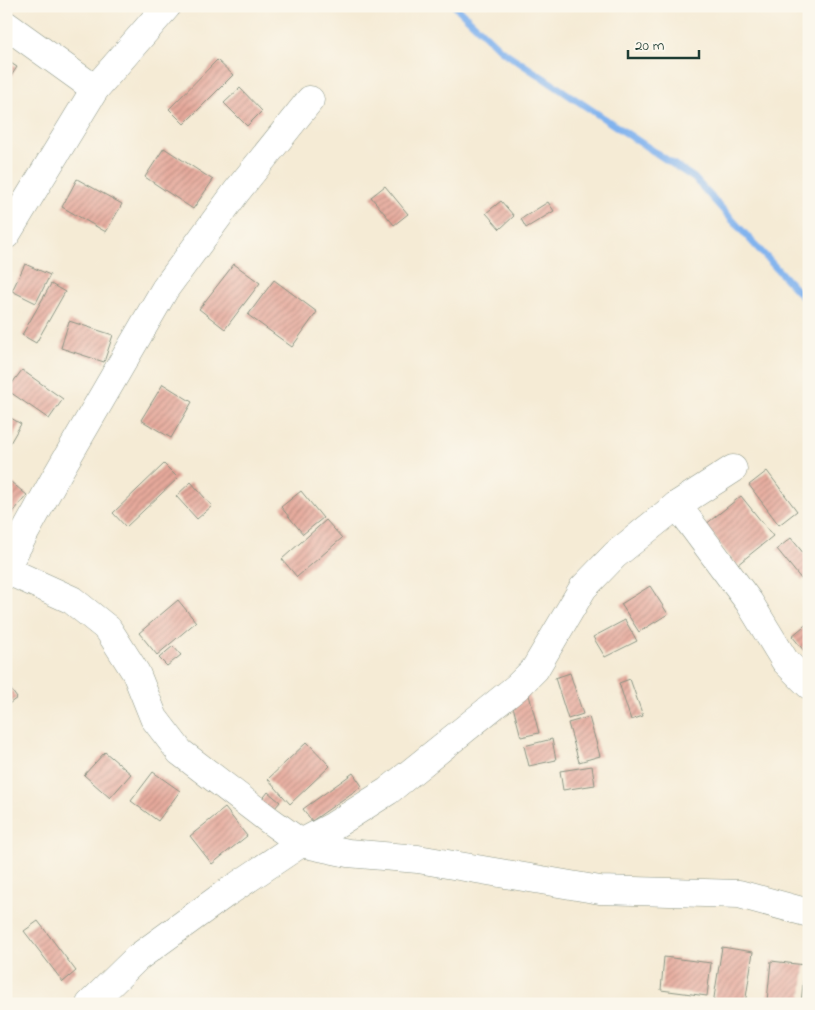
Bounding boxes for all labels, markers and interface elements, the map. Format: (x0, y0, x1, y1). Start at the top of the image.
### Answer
scale bar (628, 28, 699, 60)
text: 20 m (635, 35, 665, 57)

